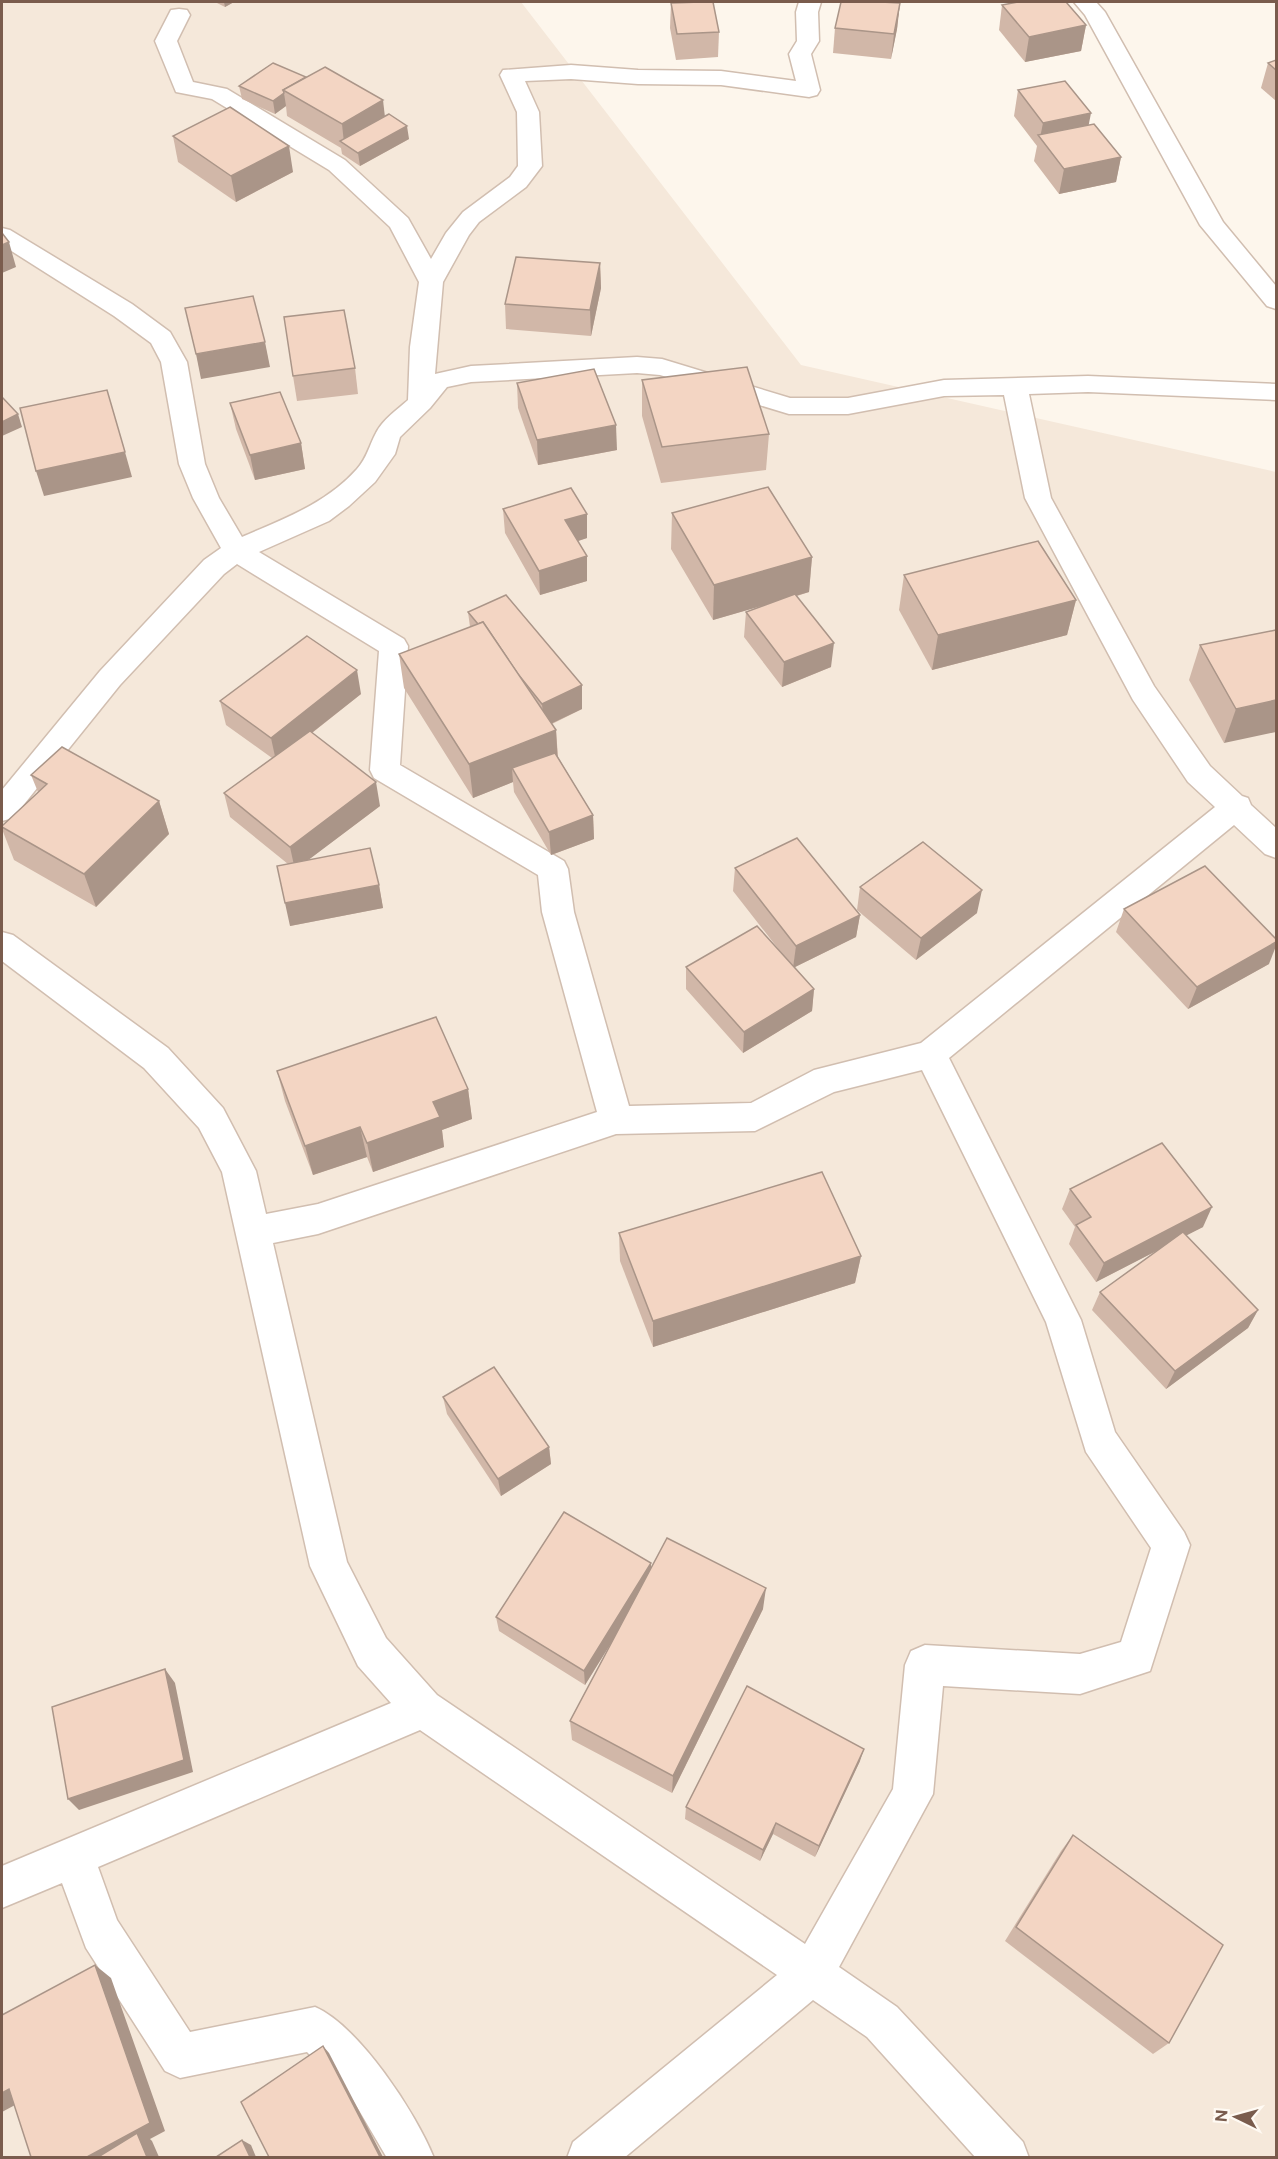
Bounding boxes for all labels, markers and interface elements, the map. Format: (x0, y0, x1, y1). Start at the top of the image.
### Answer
north arrow (1206, 2087, 1266, 2147)
text: N (1212, 2109, 1232, 2123)

